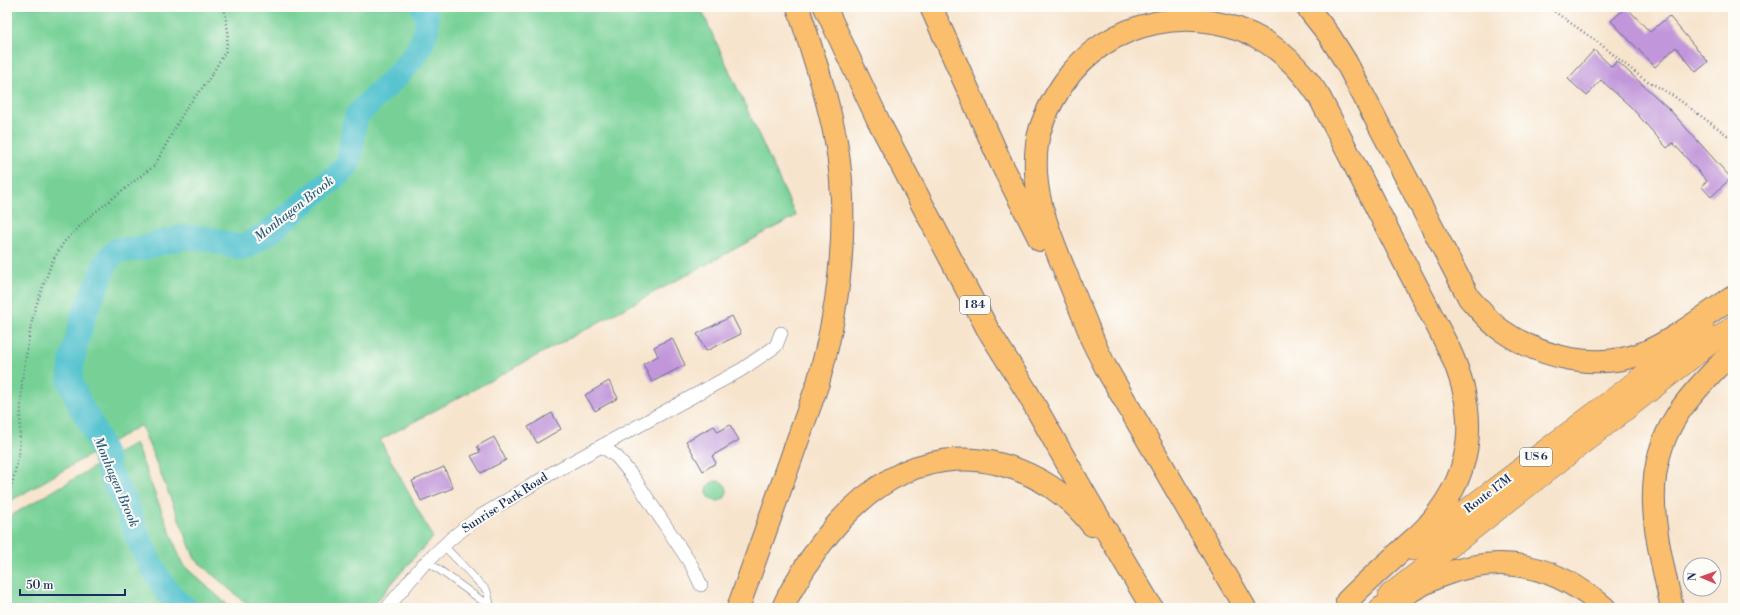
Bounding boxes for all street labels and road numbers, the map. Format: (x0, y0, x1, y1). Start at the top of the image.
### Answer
road number: I 84 (960, 296, 990, 314)
road number: US 6 (1520, 448, 1552, 466)
street label: Sunrise Park Road (459, 470, 551, 536)
street label: Route 17M (1461, 471, 1515, 517)

